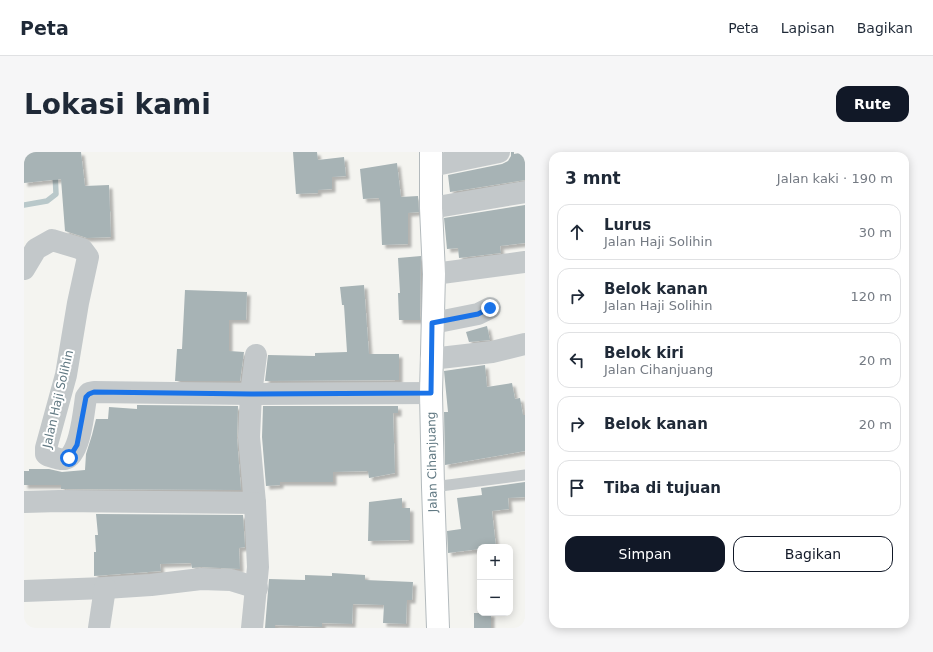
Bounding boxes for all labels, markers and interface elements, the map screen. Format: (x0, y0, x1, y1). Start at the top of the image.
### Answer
text: Peta (20, 17, 69, 39)
text: Peta (728, 20, 759, 36)
text: Lapisan (781, 20, 835, 36)
text: Bagikan (857, 20, 913, 36)
button: Rute (836, 86, 909, 122)
text: Lokasi kami (24, 88, 211, 121)
text: 3 mnt (565, 168, 621, 188)
text: Jalan kaki · 190 m (777, 171, 893, 186)
text: Lurus (604, 216, 651, 234)
icon: ahead (566, 221, 588, 243)
text: 30 m (859, 225, 892, 240)
text: Jalan Haji Solihin (604, 234, 712, 249)
text: Belok kanan (604, 280, 708, 298)
icon: right (566, 285, 588, 307)
text: 120 m (850, 289, 892, 304)
text: Jalan Haji Solihin (604, 298, 712, 313)
route end (481, 299, 499, 317)
text: Belok kiri (604, 344, 684, 362)
street label: Jalan Haji Solihin (40, 349, 76, 450)
icon: left (566, 349, 588, 371)
text: 20 m (859, 353, 892, 368)
text: Jalan Cihanjuang (604, 362, 713, 377)
street label: Jalan Cihanjuang (424, 411, 440, 514)
icon: right (566, 413, 588, 435)
text: Belok kanan (604, 415, 708, 433)
text: 20 m (859, 417, 892, 432)
route start (60, 449, 78, 467)
icon: arrive (566, 477, 588, 499)
text: Tiba di tujuan (604, 479, 721, 497)
button: Simpan (565, 536, 725, 572)
button: Bagikan (733, 536, 893, 572)
map controls (477, 544, 513, 616)
button: + (477, 544, 513, 580)
button: − (477, 580, 513, 616)

